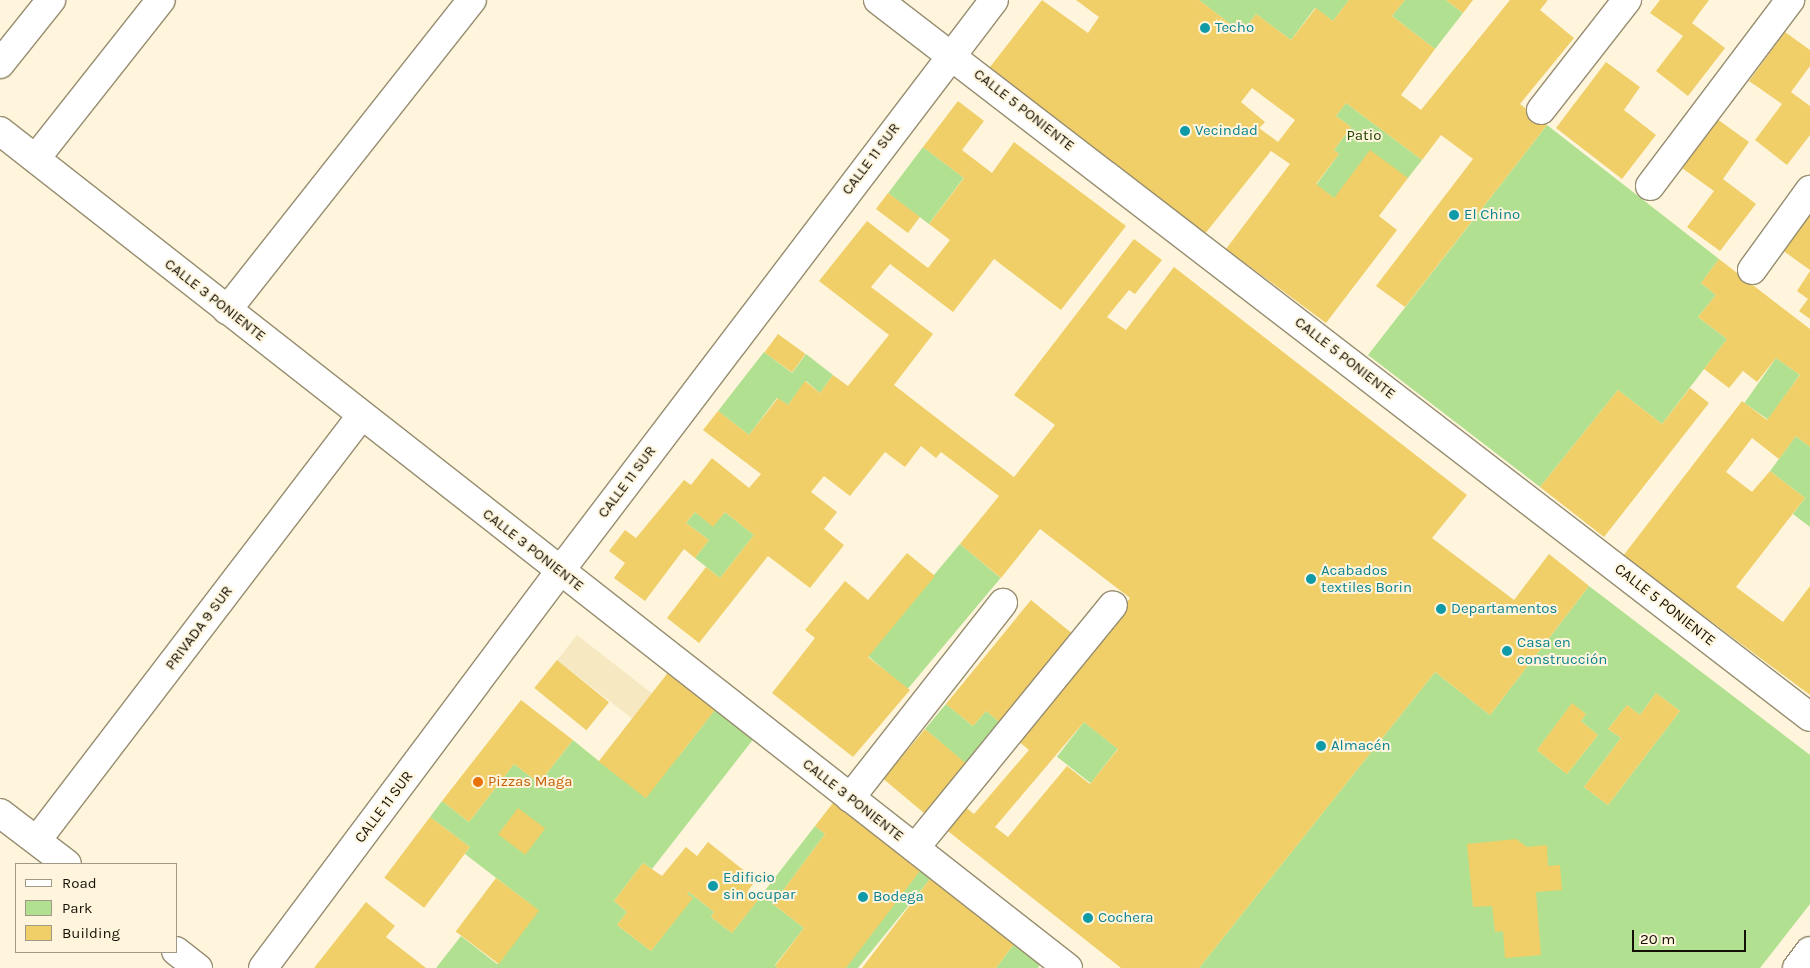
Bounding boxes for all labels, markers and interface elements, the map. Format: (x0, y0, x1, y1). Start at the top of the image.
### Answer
place label: Techo (1215, 19, 1254, 37)
marker: Techo (1199, 22, 1211, 34)
street label: CALLE 5 PONIENTE (970, 65, 1078, 155)
street label: CALLE 11 SUR (838, 119, 904, 199)
place label: Vecindad (1195, 122, 1258, 140)
marker: Vecindad (1179, 125, 1191, 137)
park label: Patio (1347, 127, 1381, 145)
place label: El Chino (1464, 206, 1520, 224)
marker: El Chino (1448, 209, 1460, 221)
street label: CALLE 3 PONIENTE (161, 255, 269, 345)
street label: CALLE 5 PONIENTE (1291, 313, 1399, 403)
street label: CALLE 11 SUR (594, 442, 660, 522)
street label: CALLE 3 PONIENTE (479, 505, 587, 595)
street label: CALLE 5 PONIENTE (1611, 560, 1719, 650)
place label: Acabados textiles Borin (1321, 561, 1412, 596)
marker: Acabados textiles Borin (1305, 573, 1317, 585)
street label: PRIVADA 9 SUR (162, 582, 236, 674)
place label: Departamentos (1451, 600, 1557, 618)
marker: Departamentos (1435, 603, 1447, 615)
place label: Casa en construcción (1517, 633, 1607, 668)
marker: Casa en construcción (1501, 645, 1513, 657)
place label: Almacén (1331, 737, 1391, 755)
marker: Almacén (1315, 740, 1327, 752)
street label: CALLE 3 PONIENTE (799, 755, 907, 845)
street label: CALLE 11 SUR (351, 767, 417, 847)
place label: Pizzas Maga (488, 773, 572, 791)
marker: Pizzas Maga (472, 776, 484, 788)
legend (15, 863, 178, 953)
place label: Edificio sin ocupar (723, 868, 795, 903)
text: Road (62, 874, 97, 892)
marker: Edificio sin ocupar (707, 880, 719, 892)
place label: Bodega (873, 888, 924, 906)
marker: Bodega (857, 891, 869, 903)
text: Park (62, 899, 92, 917)
place label: Cochera (1098, 909, 1154, 927)
marker: Cochera (1082, 912, 1094, 924)
scale bar (1635, 920, 1749, 952)
text: Building (62, 924, 120, 942)
text: 20 m (1640, 930, 1675, 948)

